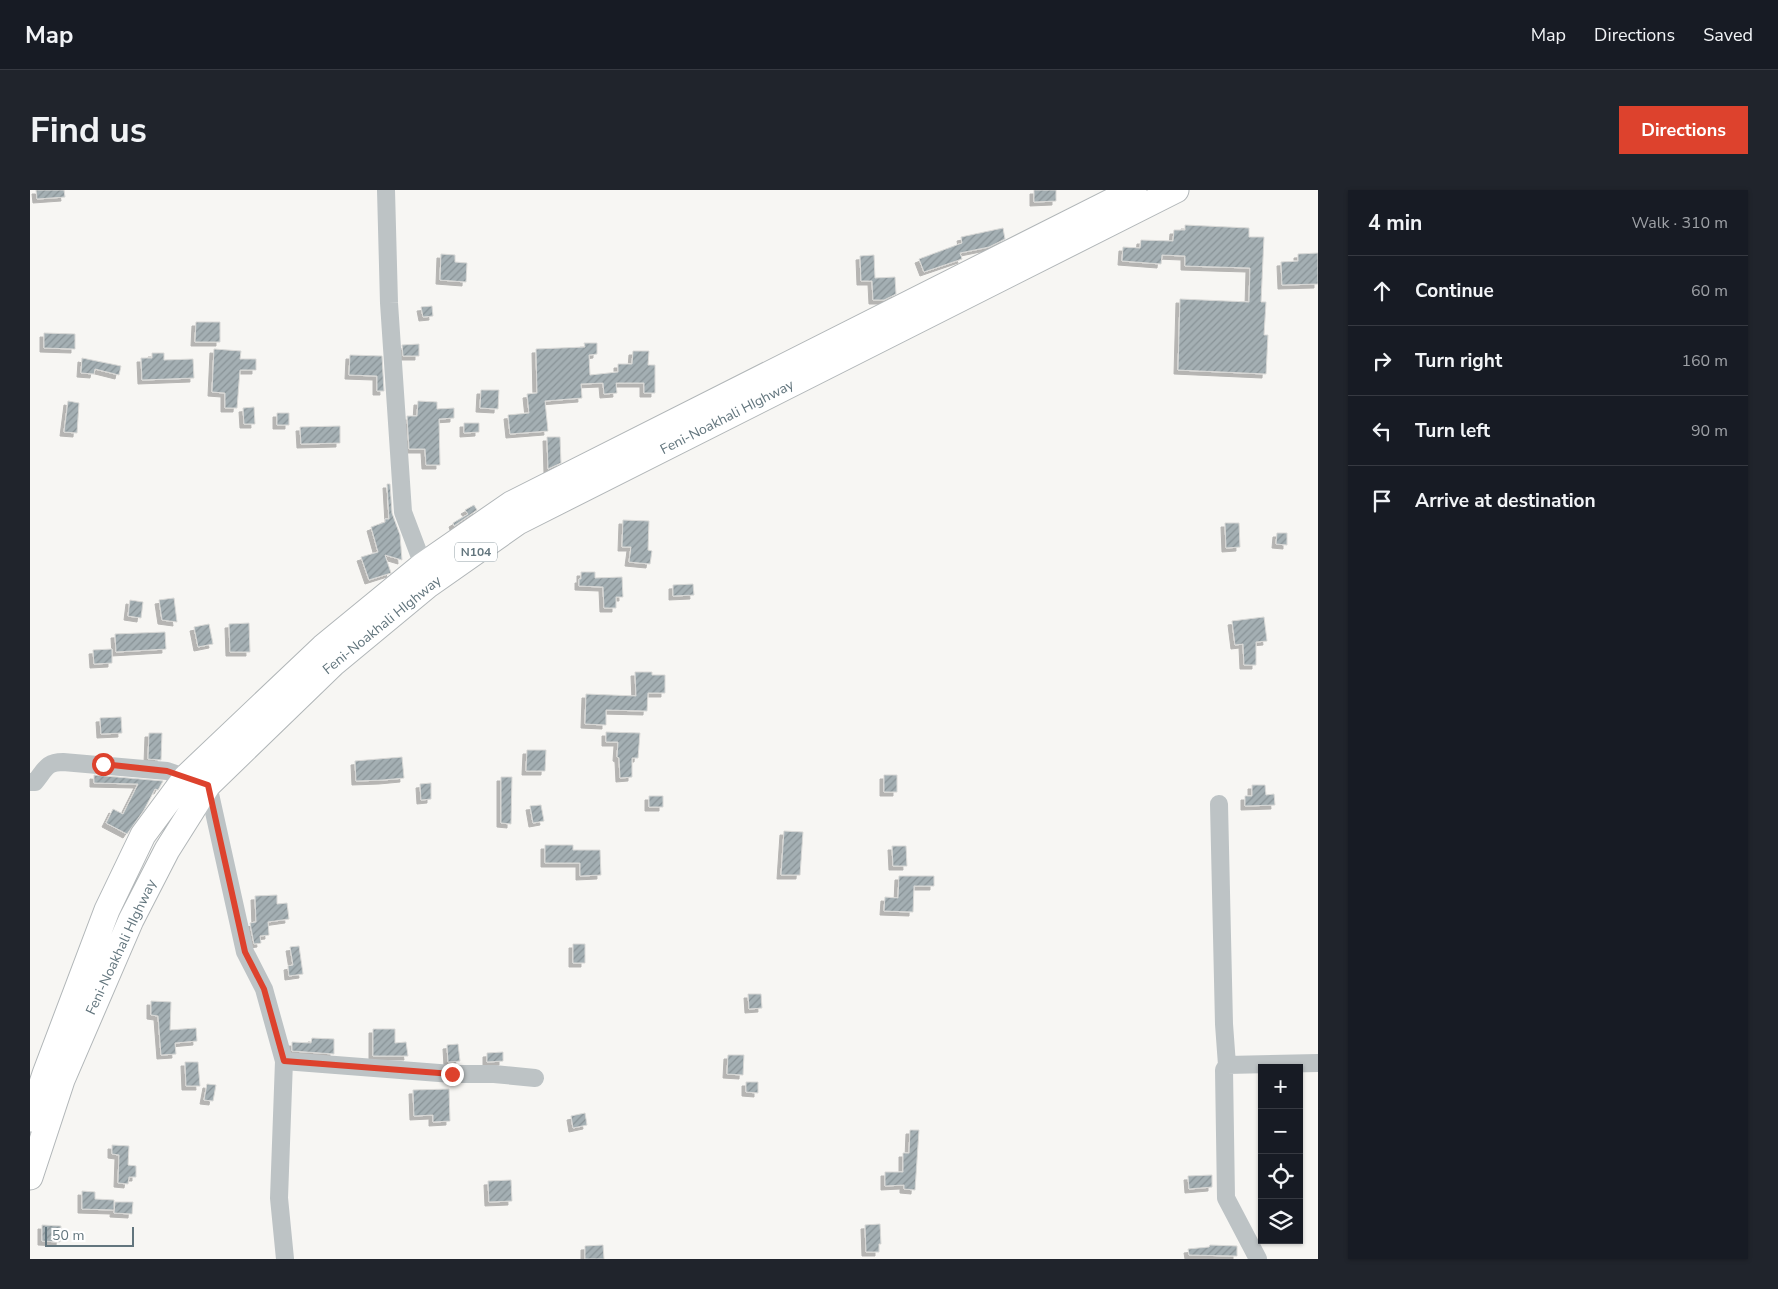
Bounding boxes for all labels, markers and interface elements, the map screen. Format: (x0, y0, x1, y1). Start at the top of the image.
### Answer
text: Map (25, 19, 73, 51)
text: Map (1531, 23, 1566, 47)
text: Directions (1594, 23, 1675, 47)
text: Saved (1703, 23, 1753, 47)
button: Directions (1619, 106, 1748, 154)
text: Find us (30, 107, 147, 154)
text: 4 min (1368, 209, 1422, 237)
text: Walk · 310 m (1632, 212, 1728, 234)
icon: ahead (1368, 277, 1396, 305)
text: Continue (1415, 278, 1494, 304)
text: 60 m (1691, 280, 1728, 302)
icon: right (1368, 347, 1396, 375)
text: Turn right (1415, 348, 1502, 374)
text: 160 m (1681, 350, 1728, 372)
street label: Feni-Noakhali HIghway (657, 375, 798, 459)
icon: left (1368, 417, 1396, 445)
text: Turn left (1415, 418, 1490, 444)
text: 90 m (1691, 420, 1728, 442)
icon: arrive (1368, 487, 1396, 515)
text: Arrive at destination (1415, 488, 1596, 514)
road number: N104 (455, 542, 497, 562)
street label: Feni-Noakhali HIghway (319, 571, 446, 679)
route start (92, 753, 115, 776)
street label: Feni-Noakhali HIghway (81, 875, 161, 1018)
route end (441, 1063, 464, 1086)
map controls (1258, 1064, 1303, 1244)
button: + (1258, 1064, 1303, 1109)
button: − (1258, 1109, 1303, 1154)
button: locate (1258, 1154, 1303, 1199)
button: layers (1258, 1199, 1303, 1244)
scale bar (45, 1224, 134, 1247)
text: 50 m (52, 1226, 84, 1245)

